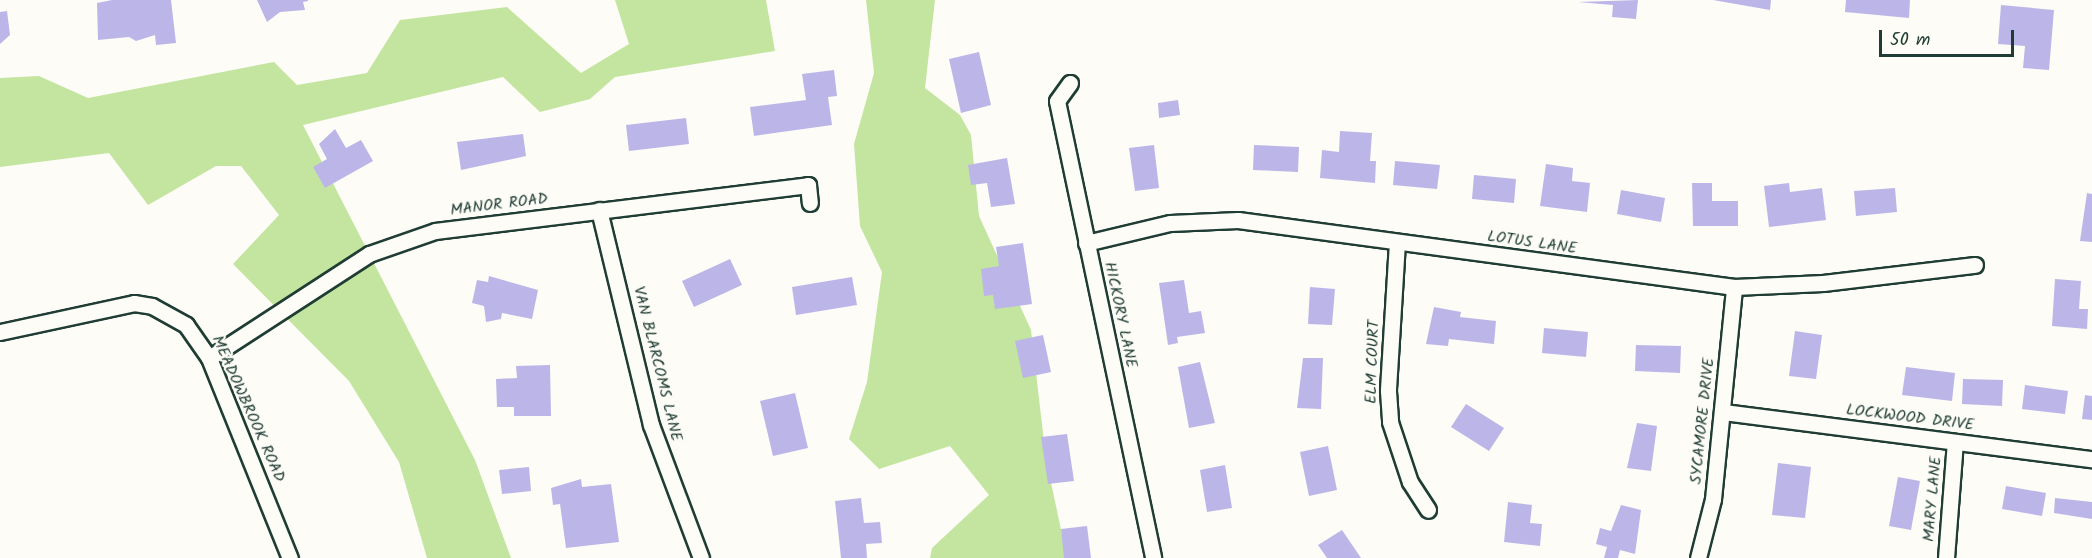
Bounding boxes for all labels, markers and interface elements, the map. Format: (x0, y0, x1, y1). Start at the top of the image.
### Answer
scale bar (1882, 18, 2017, 56)
text: 50 m (1890, 26, 1930, 55)
street label: MANOR ROAD (449, 190, 549, 220)
street label: LOTUS LANE (1486, 227, 1578, 259)
street label: HICKORY LANE (1099, 260, 1141, 370)
street label: VAN BLARCOMS LANE (628, 285, 686, 443)
street label: ELM COURT (1362, 320, 1384, 404)
street label: MEADOWBROOK ROAD (207, 333, 289, 485)
street label: SYCAMORE DRIVE (1687, 357, 1719, 485)
street label: LOCKWOOD DRIVE (1845, 401, 1975, 435)
street label: MARY LANE (1920, 455, 1946, 543)

